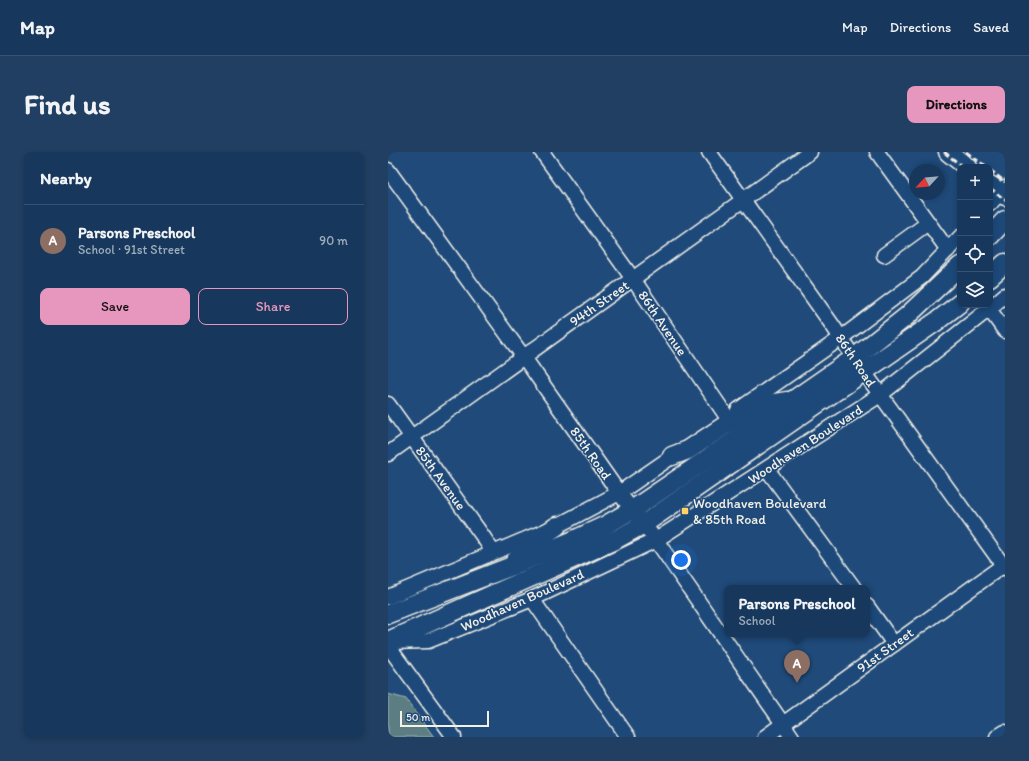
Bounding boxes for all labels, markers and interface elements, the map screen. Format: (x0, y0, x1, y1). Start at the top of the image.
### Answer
text: Map (20, 16, 55, 39)
text: Map (842, 19, 868, 36)
text: Directions (890, 19, 951, 36)
text: Saved (973, 19, 1009, 36)
button: Directions (907, 86, 1005, 123)
text: Find us (24, 87, 111, 121)
north arrow (909, 164, 945, 200)
map controls (957, 164, 993, 308)
button: + (957, 164, 993, 200)
text: Nearby (40, 168, 92, 188)
button: − (957, 200, 993, 236)
text: Parsons Preschool (78, 224, 195, 242)
text: A (49, 233, 57, 248)
text: 90 m (319, 233, 348, 248)
button: locate (957, 236, 993, 272)
text: School · 91st Street (78, 242, 185, 257)
button: layers (957, 272, 993, 308)
street label: 94th Street (566, 277, 632, 330)
street label: 86th Avenue (635, 287, 691, 359)
button: Save (40, 288, 190, 325)
button: Share (198, 288, 348, 325)
street label: 86th Road (832, 330, 880, 391)
street label: Woodhaven Boulevard (745, 401, 866, 488)
street label: 85th Road (566, 424, 615, 483)
street label: 85th Avenue (412, 443, 470, 514)
place label: Woodhaven Boulevard & 85th Road (693, 495, 827, 528)
marker: Woodhaven Boulevard & 85th Road (680, 506, 690, 516)
your location (671, 550, 691, 570)
street label: Woodhaven Boulevard (458, 565, 587, 635)
popup (724, 585, 870, 637)
text: Parsons Preschool (738, 595, 856, 613)
text: School (738, 613, 775, 628)
street label: 91st Street (854, 624, 917, 677)
pin: A (784, 650, 810, 683)
scale bar (400, 709, 489, 728)
text: 50 m (406, 711, 430, 724)

